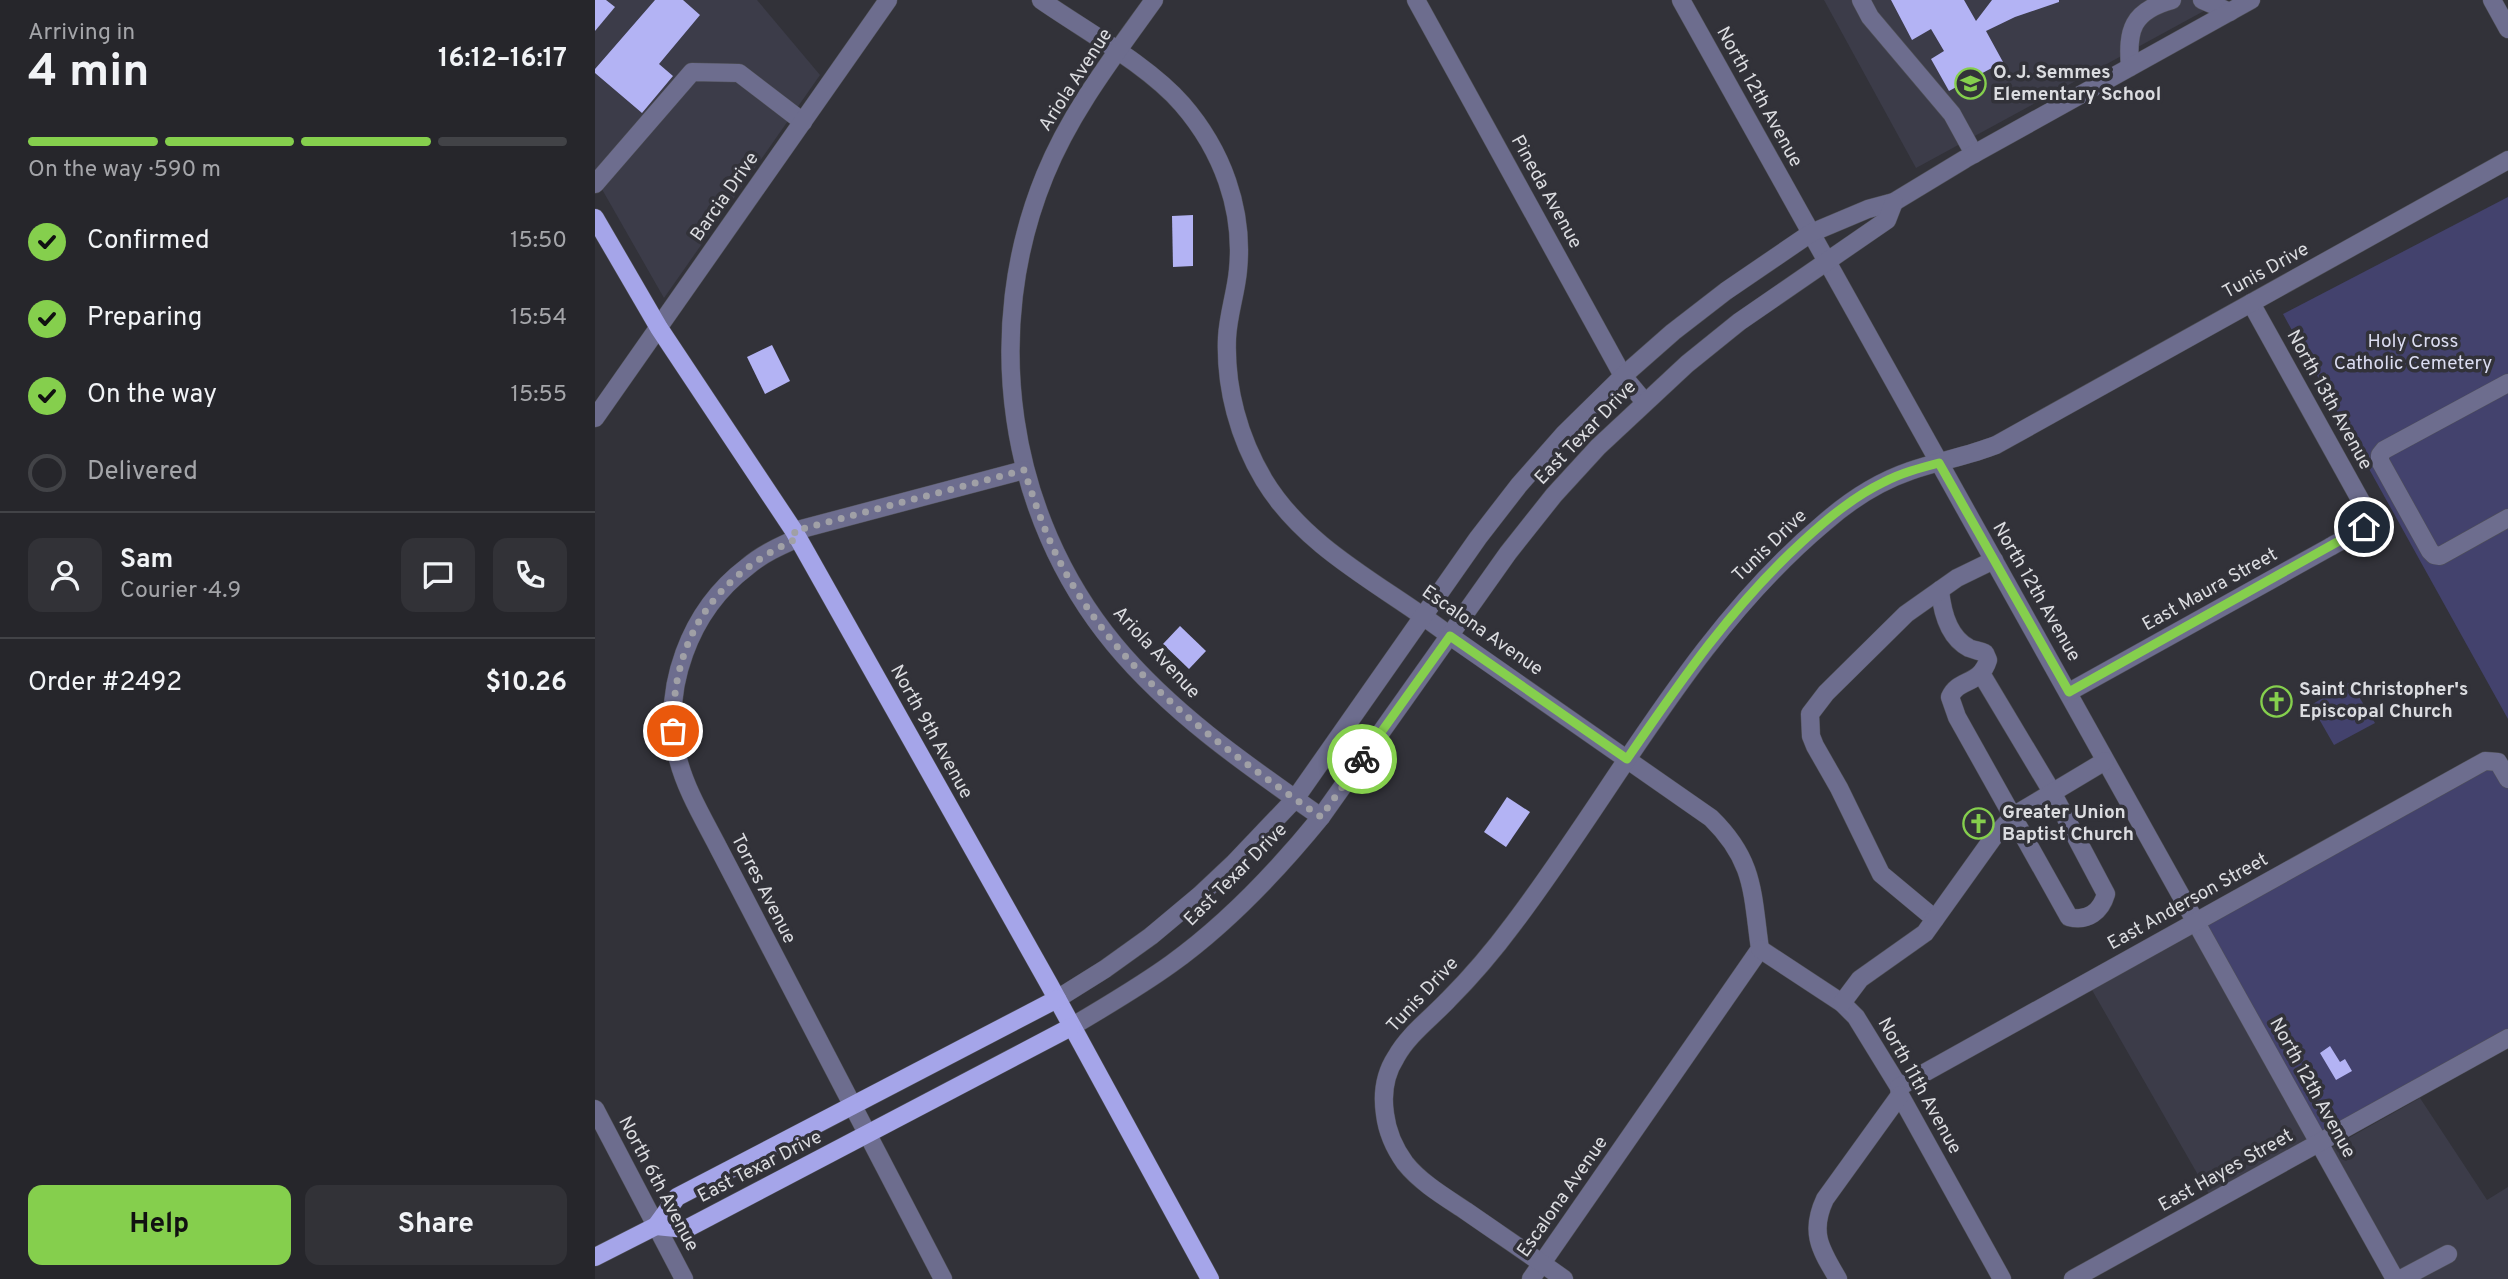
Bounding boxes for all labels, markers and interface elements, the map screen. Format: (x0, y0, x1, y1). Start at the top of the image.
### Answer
text: Arriving in (28, 19, 135, 48)
street label: North 12th Avenue (1710, 22, 1808, 172)
street label: Ariola Avenue (1034, 24, 1118, 136)
text: 16:12–16:17 (438, 43, 567, 76)
text: 4 min (28, 44, 150, 103)
place label: O. J. Semmes Elementary School (1993, 61, 2161, 107)
school or university icon: O. J. Semmes Elementary School (1953, 67, 1987, 101)
street label: Pineda Avenue (1505, 131, 1587, 253)
street label: Barcia Drive (685, 148, 765, 246)
text: On the way · 590 m (28, 156, 221, 185)
icon: check (28, 223, 66, 261)
text: Confirmed (87, 225, 210, 258)
text: 15:50 (510, 227, 567, 256)
street label: Tunis Drive (2219, 237, 2313, 305)
icon: check (28, 300, 66, 338)
text: Preparing (87, 302, 202, 335)
text: 15:54 (510, 304, 567, 333)
street label: North 13th Avenue (2281, 326, 2377, 474)
park label: Holy Cross Catholic Cemetery (2334, 330, 2492, 376)
street label: East Texar Drive (1530, 376, 1642, 490)
icon: check (28, 377, 66, 415)
text: On the way (87, 379, 217, 412)
text: 15:55 (510, 381, 567, 410)
text: Delivered (87, 456, 198, 489)
pin (2334, 497, 2394, 557)
street label: Tunis Drive (1727, 504, 1813, 588)
icon: home (2345, 508, 2383, 546)
street label: North 12th Avenue (1986, 518, 2086, 666)
button: person (28, 538, 102, 612)
button: chat (401, 538, 475, 612)
button: phone (493, 538, 567, 612)
street label: East Maura Street (2138, 543, 2282, 637)
text: Sam (120, 544, 173, 577)
text: Courier · 4.9 (120, 577, 241, 606)
street label: Escalona Avenue (1417, 580, 1547, 682)
street label: Ariola Avenue (1107, 602, 1205, 704)
street label: North 9th Avenue (884, 661, 978, 803)
text: Order #2492 (28, 667, 182, 700)
text: $10.26 (486, 667, 567, 700)
place label: Saint Christopher's Episcopal Church (2299, 678, 2468, 724)
church icon: Saint Christopher's Episcopal Church (2259, 684, 2293, 718)
pin (643, 701, 703, 761)
icon: bag (654, 712, 692, 750)
courier (1327, 724, 1397, 794)
icon: bike (1343, 740, 1381, 778)
place label: Greater Union Baptist Church (2002, 801, 2134, 847)
church icon: Greater Union Baptist Church (1962, 807, 1996, 841)
street label: East Texar Drive (1179, 818, 1293, 932)
street label: Torres Avenue (725, 830, 801, 948)
street label: East Anderson Street (2104, 848, 2272, 956)
street label: Tunis Drive (1382, 952, 1464, 1038)
street label: North 11th Avenue (1872, 1013, 1966, 1159)
street label: North 12th Avenue (2263, 1013, 2361, 1163)
street label: North 6th Avenue (612, 1112, 704, 1256)
street label: East Hayes Street (2155, 1124, 2297, 1218)
street label: East Texar Drive (694, 1125, 826, 1209)
street label: Escalona Avenue (1512, 1132, 1614, 1262)
button: Help (28, 1185, 291, 1265)
button: Share (305, 1185, 567, 1265)

